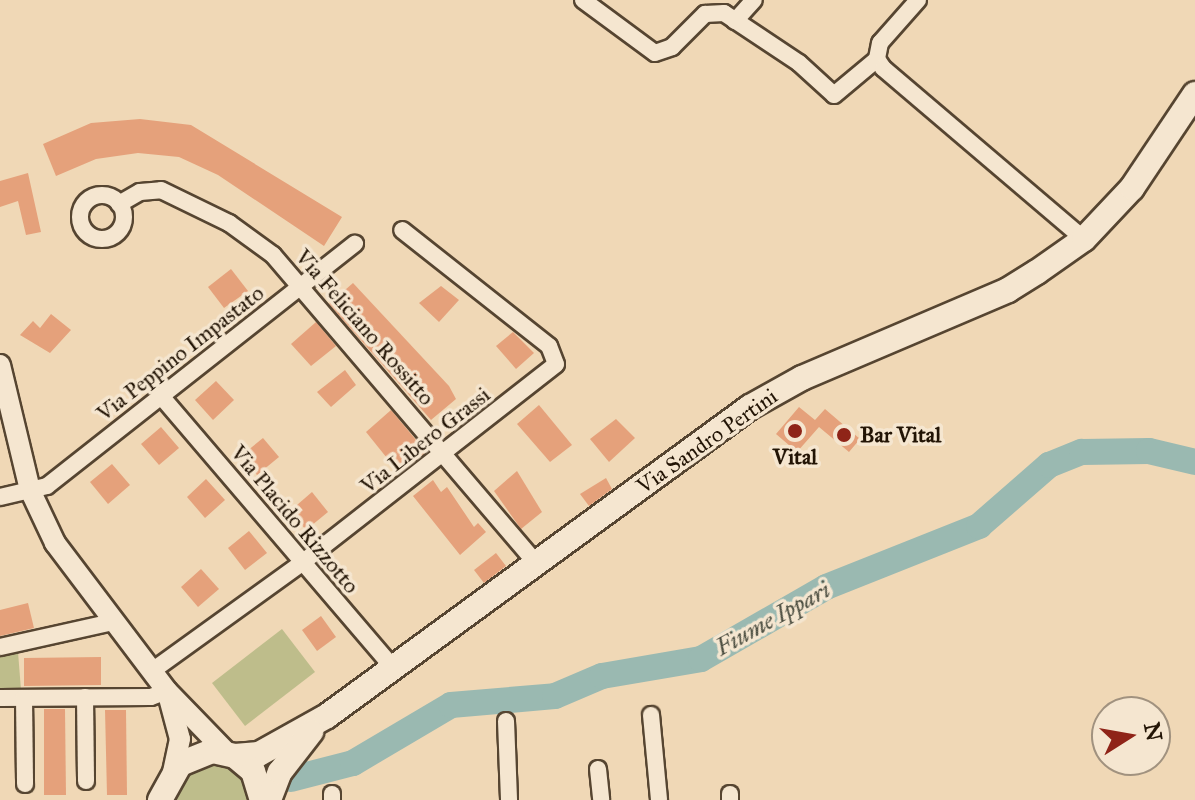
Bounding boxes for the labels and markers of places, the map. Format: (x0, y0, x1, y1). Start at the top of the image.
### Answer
marker: Vital (786, 422, 804, 440)
place label: Bar Vital (860, 422, 941, 448)
marker: Bar Vital (835, 426, 853, 444)
place label: Vital (773, 444, 817, 470)

